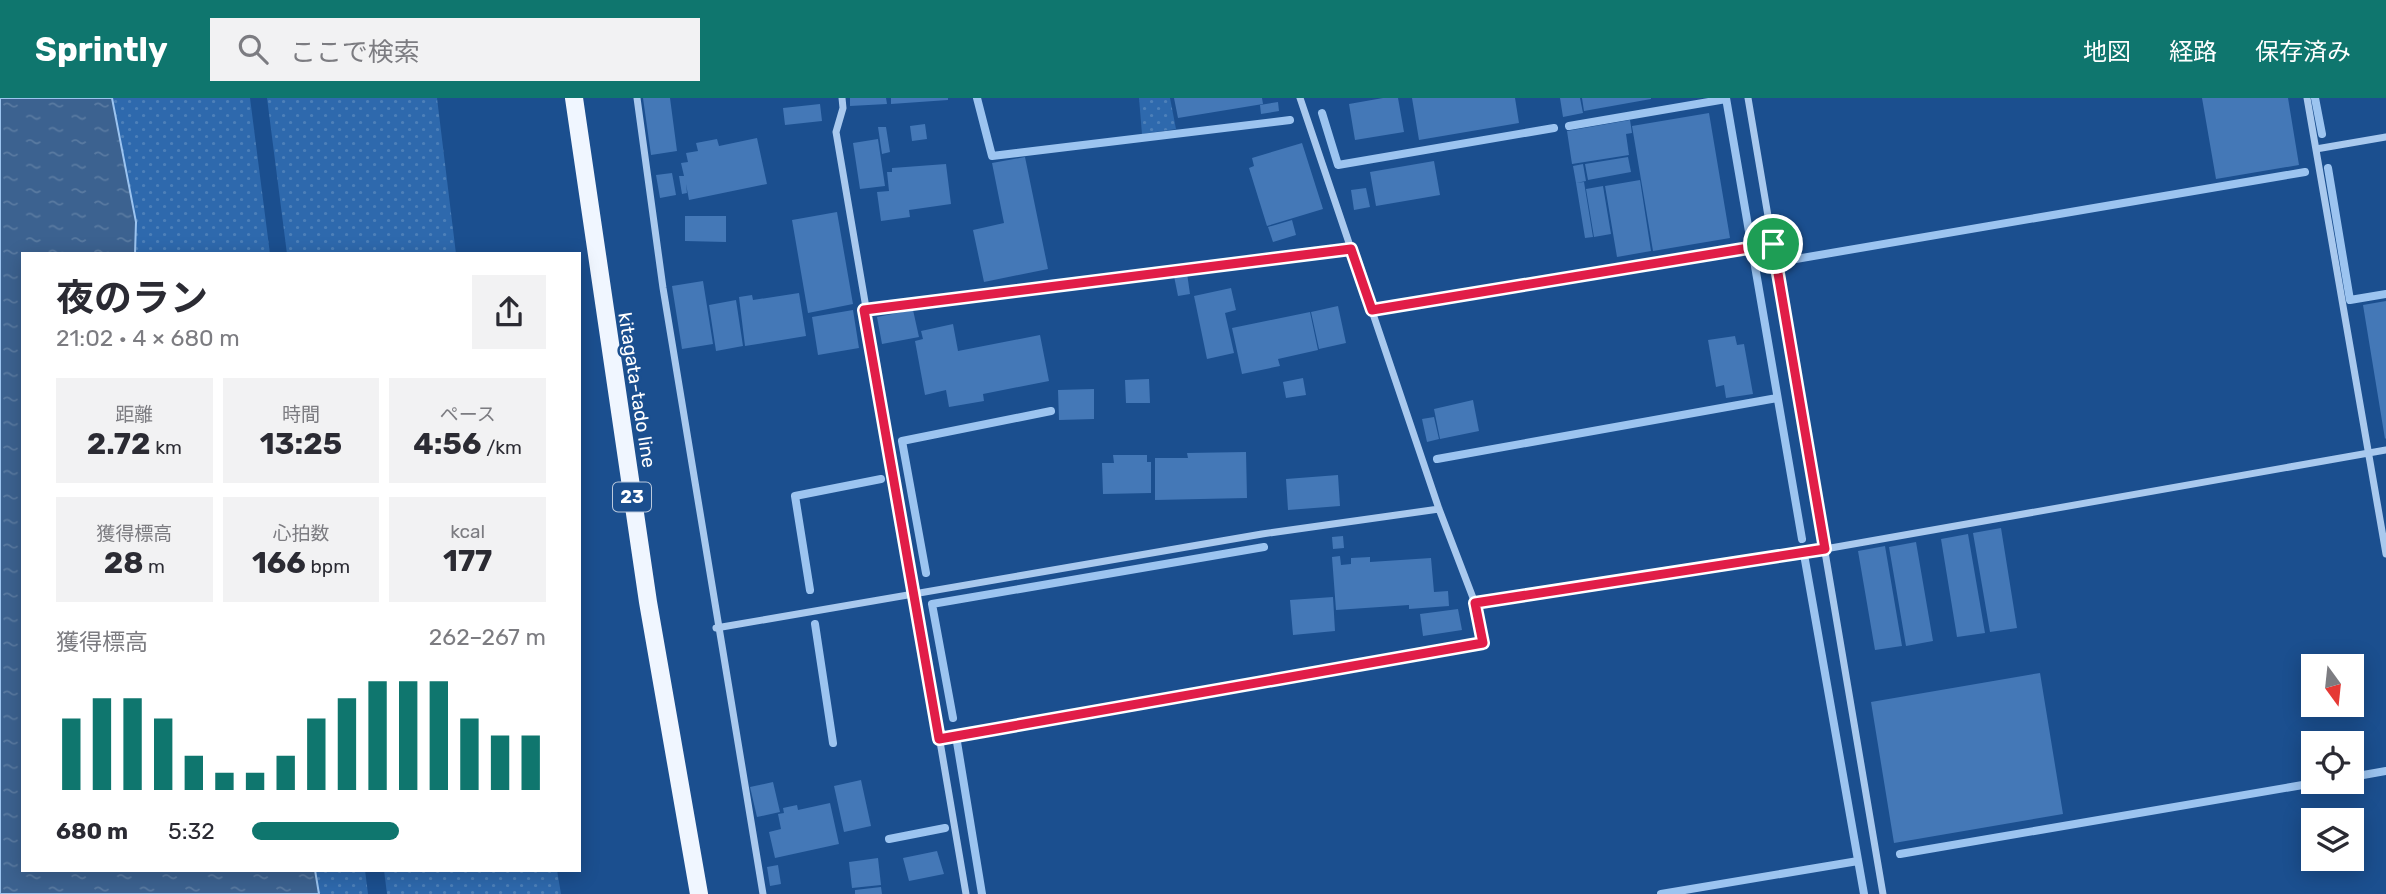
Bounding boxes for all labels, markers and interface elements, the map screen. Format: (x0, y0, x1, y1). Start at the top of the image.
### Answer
search box (210, 18, 700, 81)
text: Sprintly (35, 30, 168, 69)
icon: search (234, 30, 272, 68)
text: ここで検索 (290, 37, 420, 68)
text: 地図 (2083, 38, 2131, 66)
text: 経路 (2169, 38, 2217, 66)
text: 保存済み (2255, 38, 2351, 66)
pin (1743, 214, 1803, 274)
icon: arrive (1754, 225, 1792, 263)
text: 夜のラン (56, 275, 208, 321)
button: share (472, 275, 546, 349)
street label: kitagata-tado line (613, 311, 661, 469)
text: 21:02 · 4 × 680 m (56, 324, 240, 352)
text: 距離 (115, 403, 153, 426)
text: 時間 (282, 403, 320, 426)
text: ペース (440, 403, 496, 426)
text: 2.72 (87, 426, 151, 462)
text: 13:25 (260, 426, 342, 462)
text: 4:56 (413, 426, 481, 462)
text: km (151, 436, 182, 459)
text: /km (481, 436, 522, 459)
road number: 23 (613, 482, 651, 512)
text: kcal (450, 520, 485, 543)
text: 獲得標高 (96, 522, 172, 545)
text: 心拍数 (272, 522, 330, 545)
text: 177 (443, 543, 492, 579)
text: 28 (104, 545, 143, 581)
text: 166 (252, 545, 306, 581)
text: m (143, 555, 165, 578)
text: bpm (306, 555, 350, 578)
text: 262–267 m (429, 623, 546, 651)
text: 獲得標高 (56, 628, 148, 656)
north arrow (2301, 654, 2364, 718)
map controls (2301, 654, 2364, 871)
button: locate (2301, 731, 2364, 794)
button: layers (2301, 808, 2364, 871)
text: 680 m (56, 817, 128, 845)
text: 5:32 (168, 817, 215, 845)

